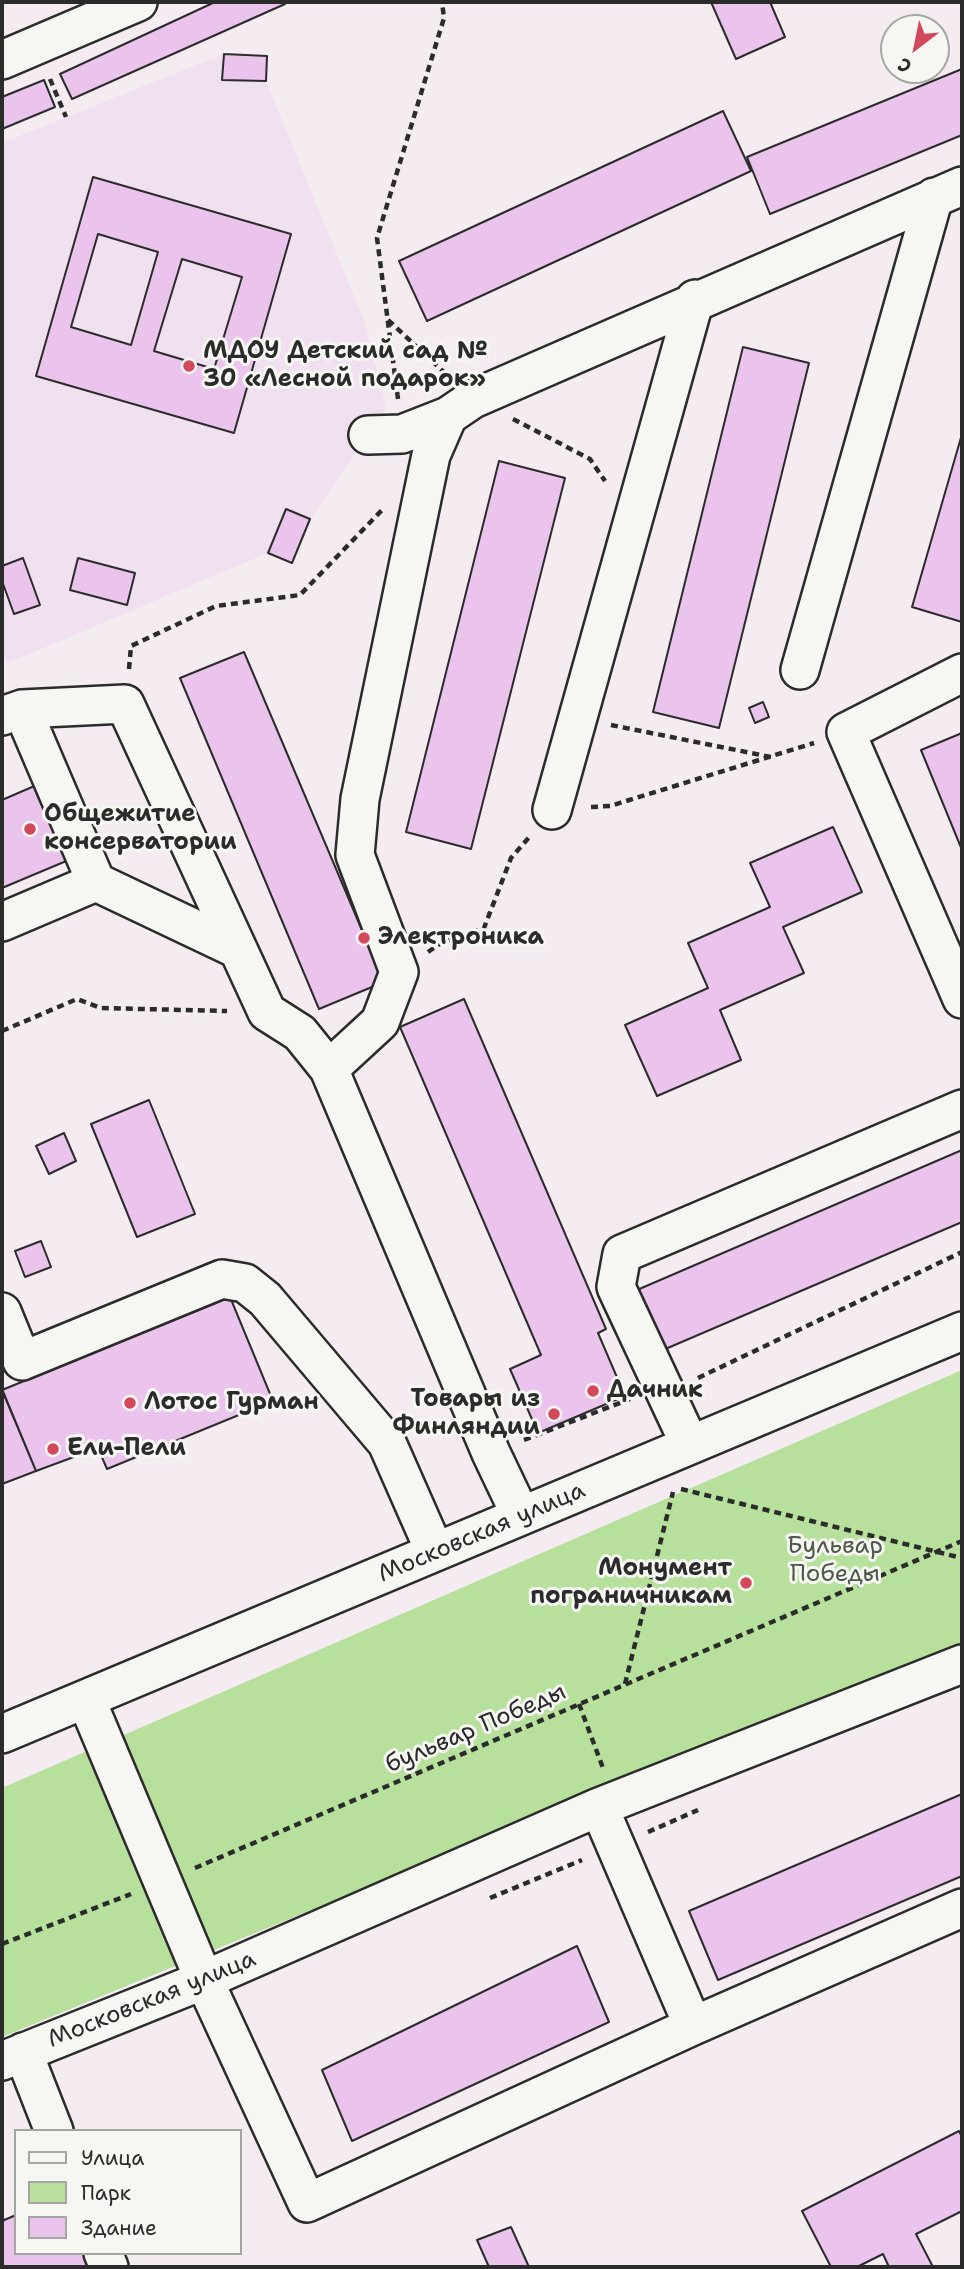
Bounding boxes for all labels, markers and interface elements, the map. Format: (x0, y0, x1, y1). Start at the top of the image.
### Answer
north arrow (880, 14, 950, 84)
text: С (893, 52, 916, 79)
place label: МДОУ Детский сад № 30 «Лесной подарок» (203, 338, 487, 394)
marker: МДОУ Детский сад № 30 «Лесной подарок» (181, 358, 197, 374)
place label: Общежитие консерватории (44, 801, 237, 857)
marker: Общежитие консерватории (22, 821, 38, 837)
place label: Электроника (378, 924, 544, 952)
marker: Электроника (356, 930, 372, 946)
place label: Дачник (607, 1377, 703, 1405)
marker: Дачник (585, 1383, 601, 1399)
place label: Товары из Финляндии (392, 1386, 540, 1442)
place label: Лотос Гурман (144, 1389, 319, 1417)
marker: Лотос Гурман (122, 1395, 138, 1411)
marker: Товары из Финляндии (546, 1406, 562, 1422)
place label: Ели-Пели (67, 1435, 186, 1463)
marker: Ели-Пели (45, 1441, 61, 1457)
street label: Московская улица (374, 1476, 590, 1590)
park label: Бульвар Победы (787, 1533, 883, 1589)
place label: Монумент пограничникам (530, 1555, 732, 1611)
marker: Монумент пограничникам (738, 1575, 754, 1591)
street label: бульвар Победы (381, 1678, 571, 1780)
street label: Московская улица (44, 1945, 260, 2055)
legend (14, 2129, 242, 2255)
text: Улица (81, 2144, 144, 2172)
text: Парк (81, 2179, 131, 2207)
text: Здание (81, 2214, 157, 2242)

